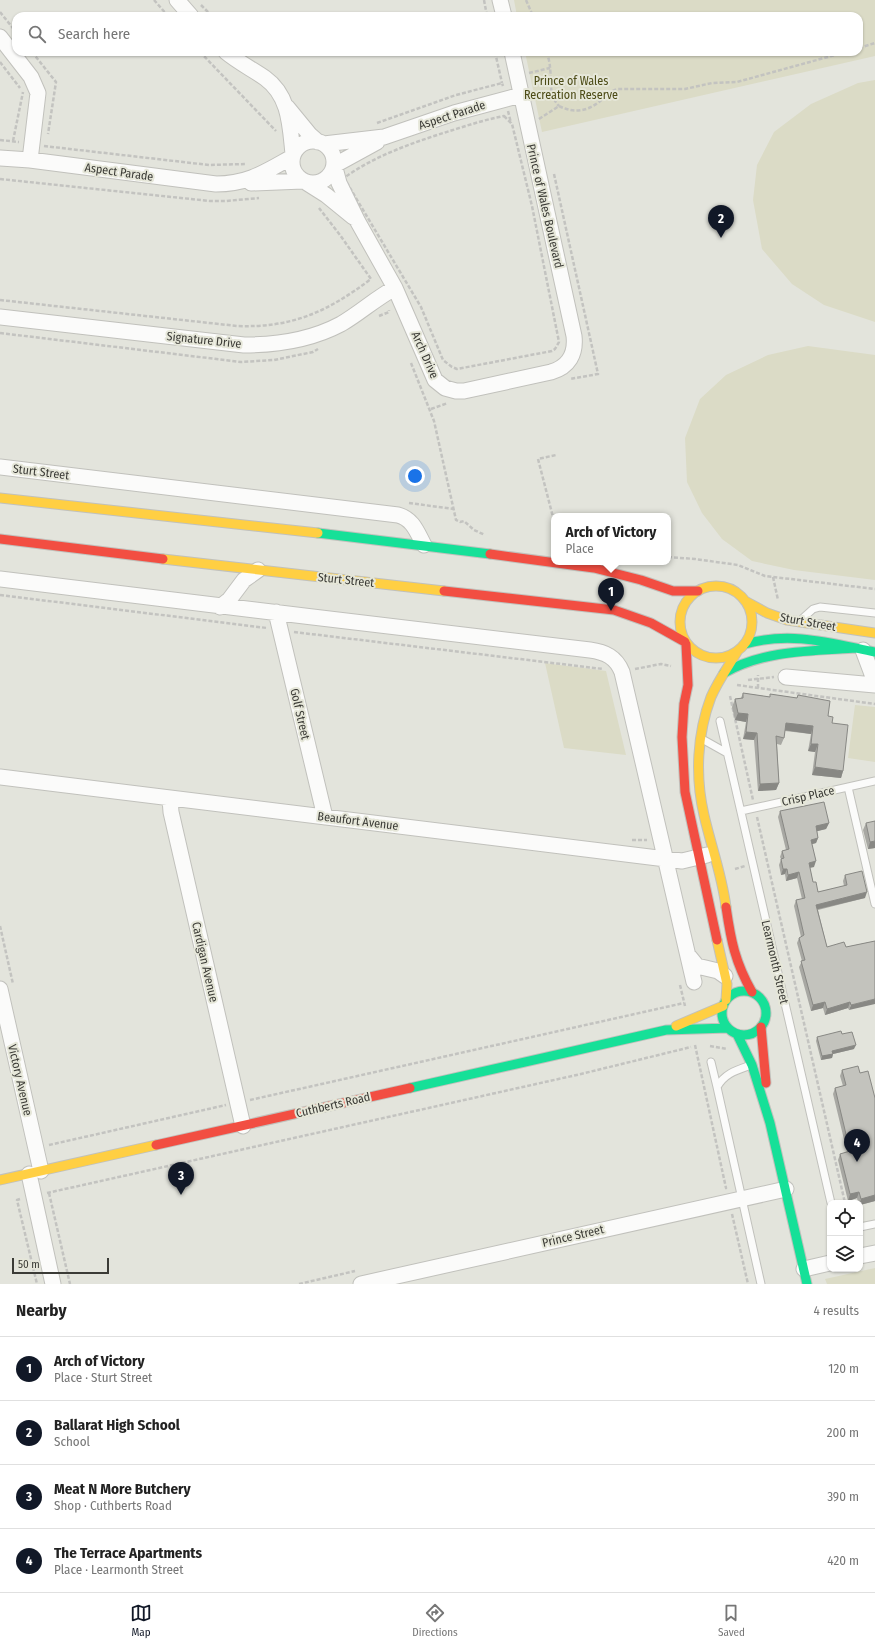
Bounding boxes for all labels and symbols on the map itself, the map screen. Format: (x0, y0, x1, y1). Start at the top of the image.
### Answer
park label: Prince of Wales Recreation Reserve (524, 74, 618, 102)
street label: Aspect Parade (417, 98, 487, 132)
street label: Prince of Wales Boulevard (524, 143, 566, 269)
street label: Aspect Parade (84, 160, 154, 184)
pin: 2 (708, 205, 734, 238)
street label: Signature Drive (166, 329, 242, 351)
street label: Arch Drive (408, 329, 442, 381)
street label: Sturt Street (12, 462, 70, 482)
your location (405, 466, 425, 486)
street label: Sturt Street (317, 570, 375, 590)
pin: 1 (598, 578, 624, 611)
street label: Sturt Street (779, 610, 837, 634)
street label: Golf Street (287, 687, 313, 741)
street label: Crisp Place (780, 783, 836, 809)
street label: Beaufort Avenue (317, 809, 399, 833)
street label: Learmonth Street (759, 919, 791, 1005)
street label: Cardigan Avenue (189, 921, 221, 1003)
street label: Victory Avenue (5, 1043, 35, 1117)
street label: Cuthberts Road (295, 1090, 371, 1120)
pin: 4 (844, 1129, 870, 1162)
pin: 3 (168, 1162, 194, 1195)
street label: Prince Street (541, 1222, 605, 1250)
scale bar (12, 1256, 109, 1275)

